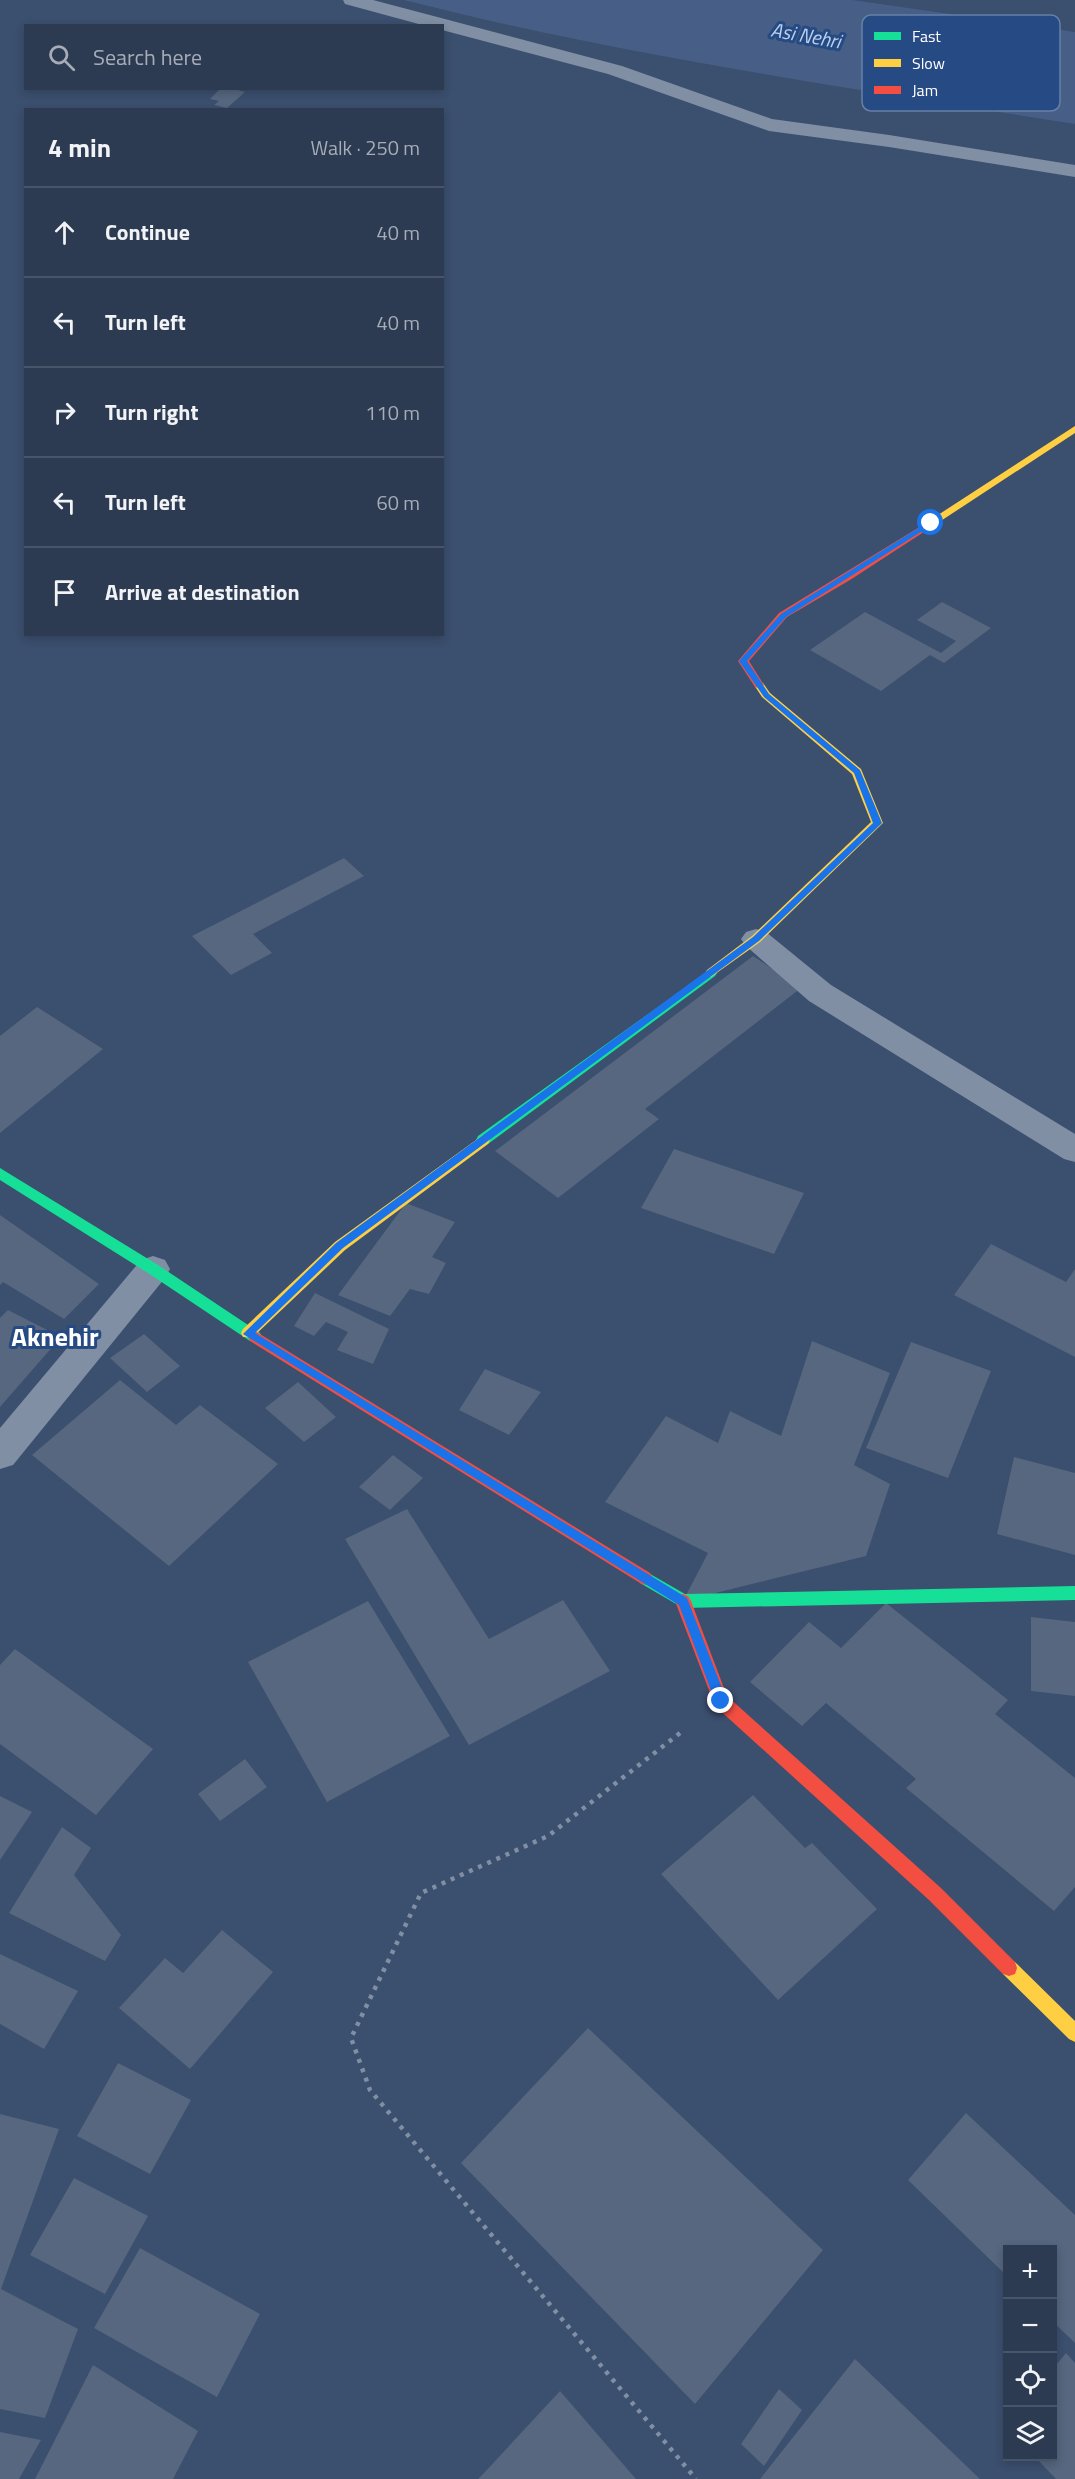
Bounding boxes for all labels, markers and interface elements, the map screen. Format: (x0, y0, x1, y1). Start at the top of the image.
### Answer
water label: Asi Nehri (769, 14, 846, 57)
legend (862, 15, 1060, 111)
search box (24, 24, 444, 90)
text: Fast (912, 24, 941, 48)
text: Search here (93, 40, 202, 74)
icon: search (45, 41, 78, 74)
text: Slow (912, 51, 945, 75)
text: Jam (912, 78, 938, 102)
text: 4 min (48, 128, 111, 167)
text: Walk · 250 m (311, 132, 420, 163)
text: Continue (105, 215, 190, 249)
icon: ahead (48, 216, 81, 249)
text: 40 m (376, 217, 420, 248)
text: Turn left (105, 305, 186, 339)
icon: left (48, 306, 81, 339)
text: 40 m (376, 307, 420, 338)
text: Turn right (105, 395, 199, 429)
icon: right (48, 396, 81, 429)
text: 110 m (365, 397, 420, 428)
text: Turn left (105, 485, 186, 519)
icon: left (48, 486, 81, 519)
text: 60 m (376, 487, 420, 518)
route start (917, 509, 943, 535)
text: Arrive at destination (105, 575, 300, 609)
icon: arrive (48, 576, 81, 609)
district label: Aknehir (11, 1317, 99, 1356)
route end (707, 1687, 733, 1713)
map controls (1003, 2245, 1057, 2461)
button: + (1003, 2245, 1057, 2299)
button: − (1003, 2299, 1057, 2353)
button: locate (1003, 2353, 1057, 2407)
button: layers (1003, 2407, 1057, 2461)

